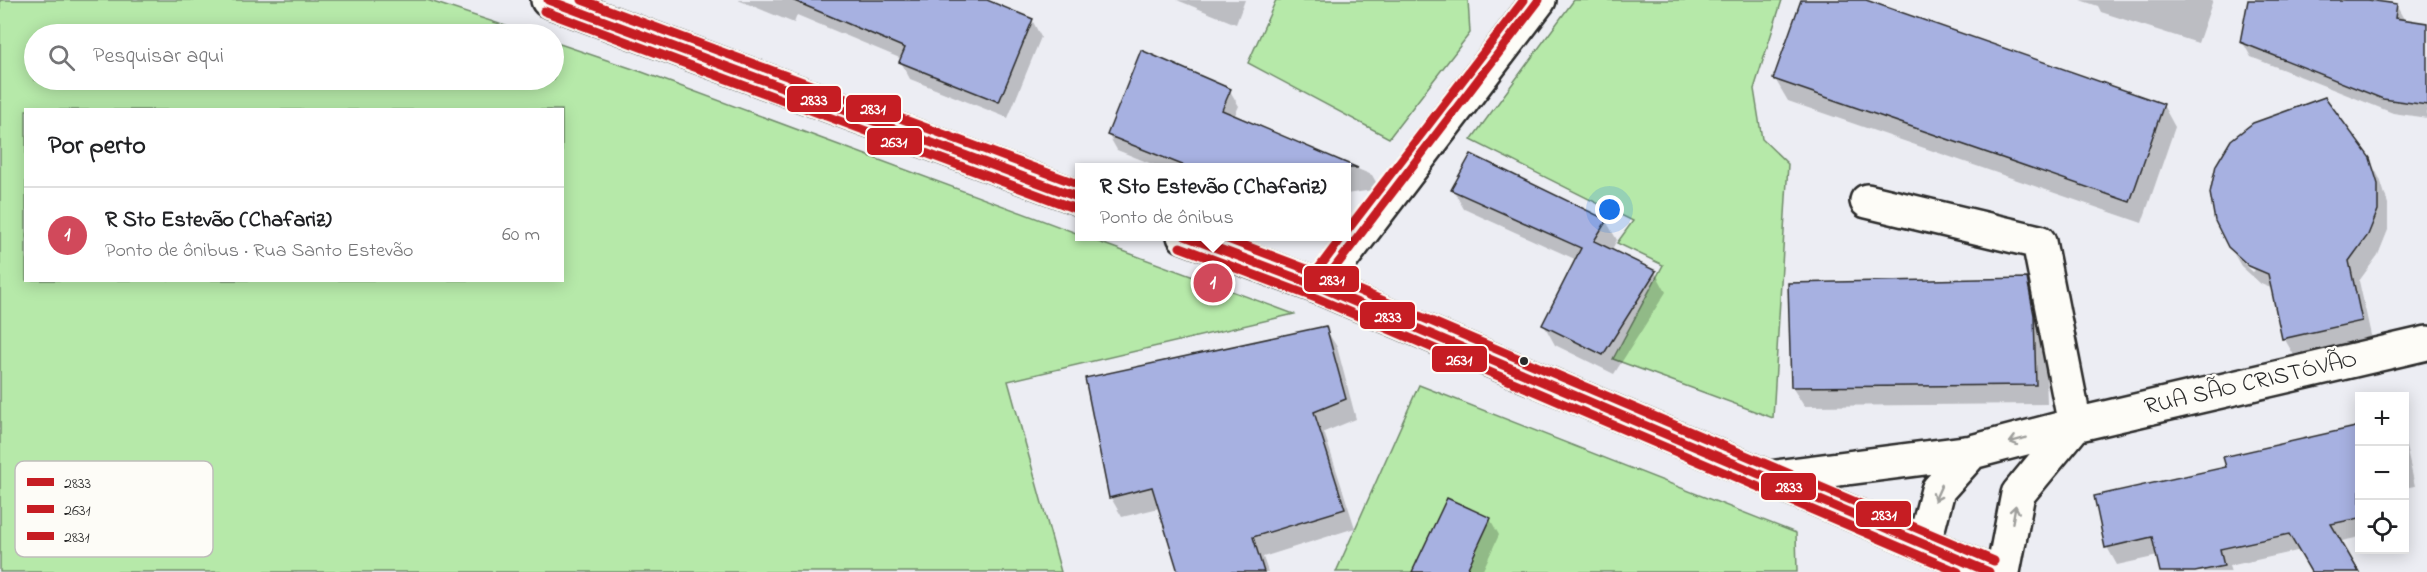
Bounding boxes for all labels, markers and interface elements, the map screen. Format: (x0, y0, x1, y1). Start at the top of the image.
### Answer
search box (24, 24, 564, 90)
icon: search (45, 41, 78, 74)
text: Pesquisar aqui (93, 41, 224, 73)
line badge: 2833 (786, 85, 842, 113)
text: 2833 (799, 89, 828, 113)
line badge: 2831 (845, 94, 902, 123)
text: 2831 (859, 98, 887, 122)
line badge: 2631 (866, 127, 923, 156)
text: Por perto (48, 128, 146, 166)
text: 2631 (880, 131, 908, 155)
popup (1075, 163, 1351, 241)
text: R Sto Estevão (Chafariz) (1100, 172, 1326, 204)
your location (1595, 195, 1624, 224)
text: Ponto de ônibus (1100, 204, 1234, 233)
text: R Sto Estevão (Chafariz) (105, 205, 332, 237)
text: 1 (64, 221, 71, 250)
text: 60 m (502, 221, 540, 250)
text: Ponto de ônibus · Rua Santo Estevão (105, 237, 413, 266)
pin: 1 (1194, 260, 1232, 306)
line badge: 2831 (1303, 265, 1360, 293)
text: 2831 (1318, 269, 1346, 293)
line badge: 2833 (1359, 301, 1416, 330)
text: 2833 (1373, 306, 1402, 330)
street label: RUA SÃO CRISTÓVÃO (2141, 342, 2361, 426)
line badge: 2631 (1431, 345, 1488, 373)
text: 2631 (1445, 349, 1473, 373)
unlabelled marker (1518, 355, 1530, 367)
map controls (2355, 392, 2409, 554)
button: + (2355, 392, 2409, 446)
one-way arrow (2009, 435, 2028, 446)
button: − (2355, 446, 2409, 500)
legend (15, 461, 213, 557)
text: 2833 (64, 472, 91, 496)
line badge: 2833 (1760, 472, 1817, 501)
text: 2833 (1774, 476, 1803, 500)
one-way arrow (1932, 484, 1944, 502)
text: 2631 (64, 499, 91, 523)
line badge: 2831 (1855, 500, 1912, 528)
button: locate (2355, 500, 2409, 554)
text: 2831 (1870, 504, 1898, 528)
one-way arrow (2009, 505, 2020, 525)
text: 2831 (64, 526, 90, 550)

